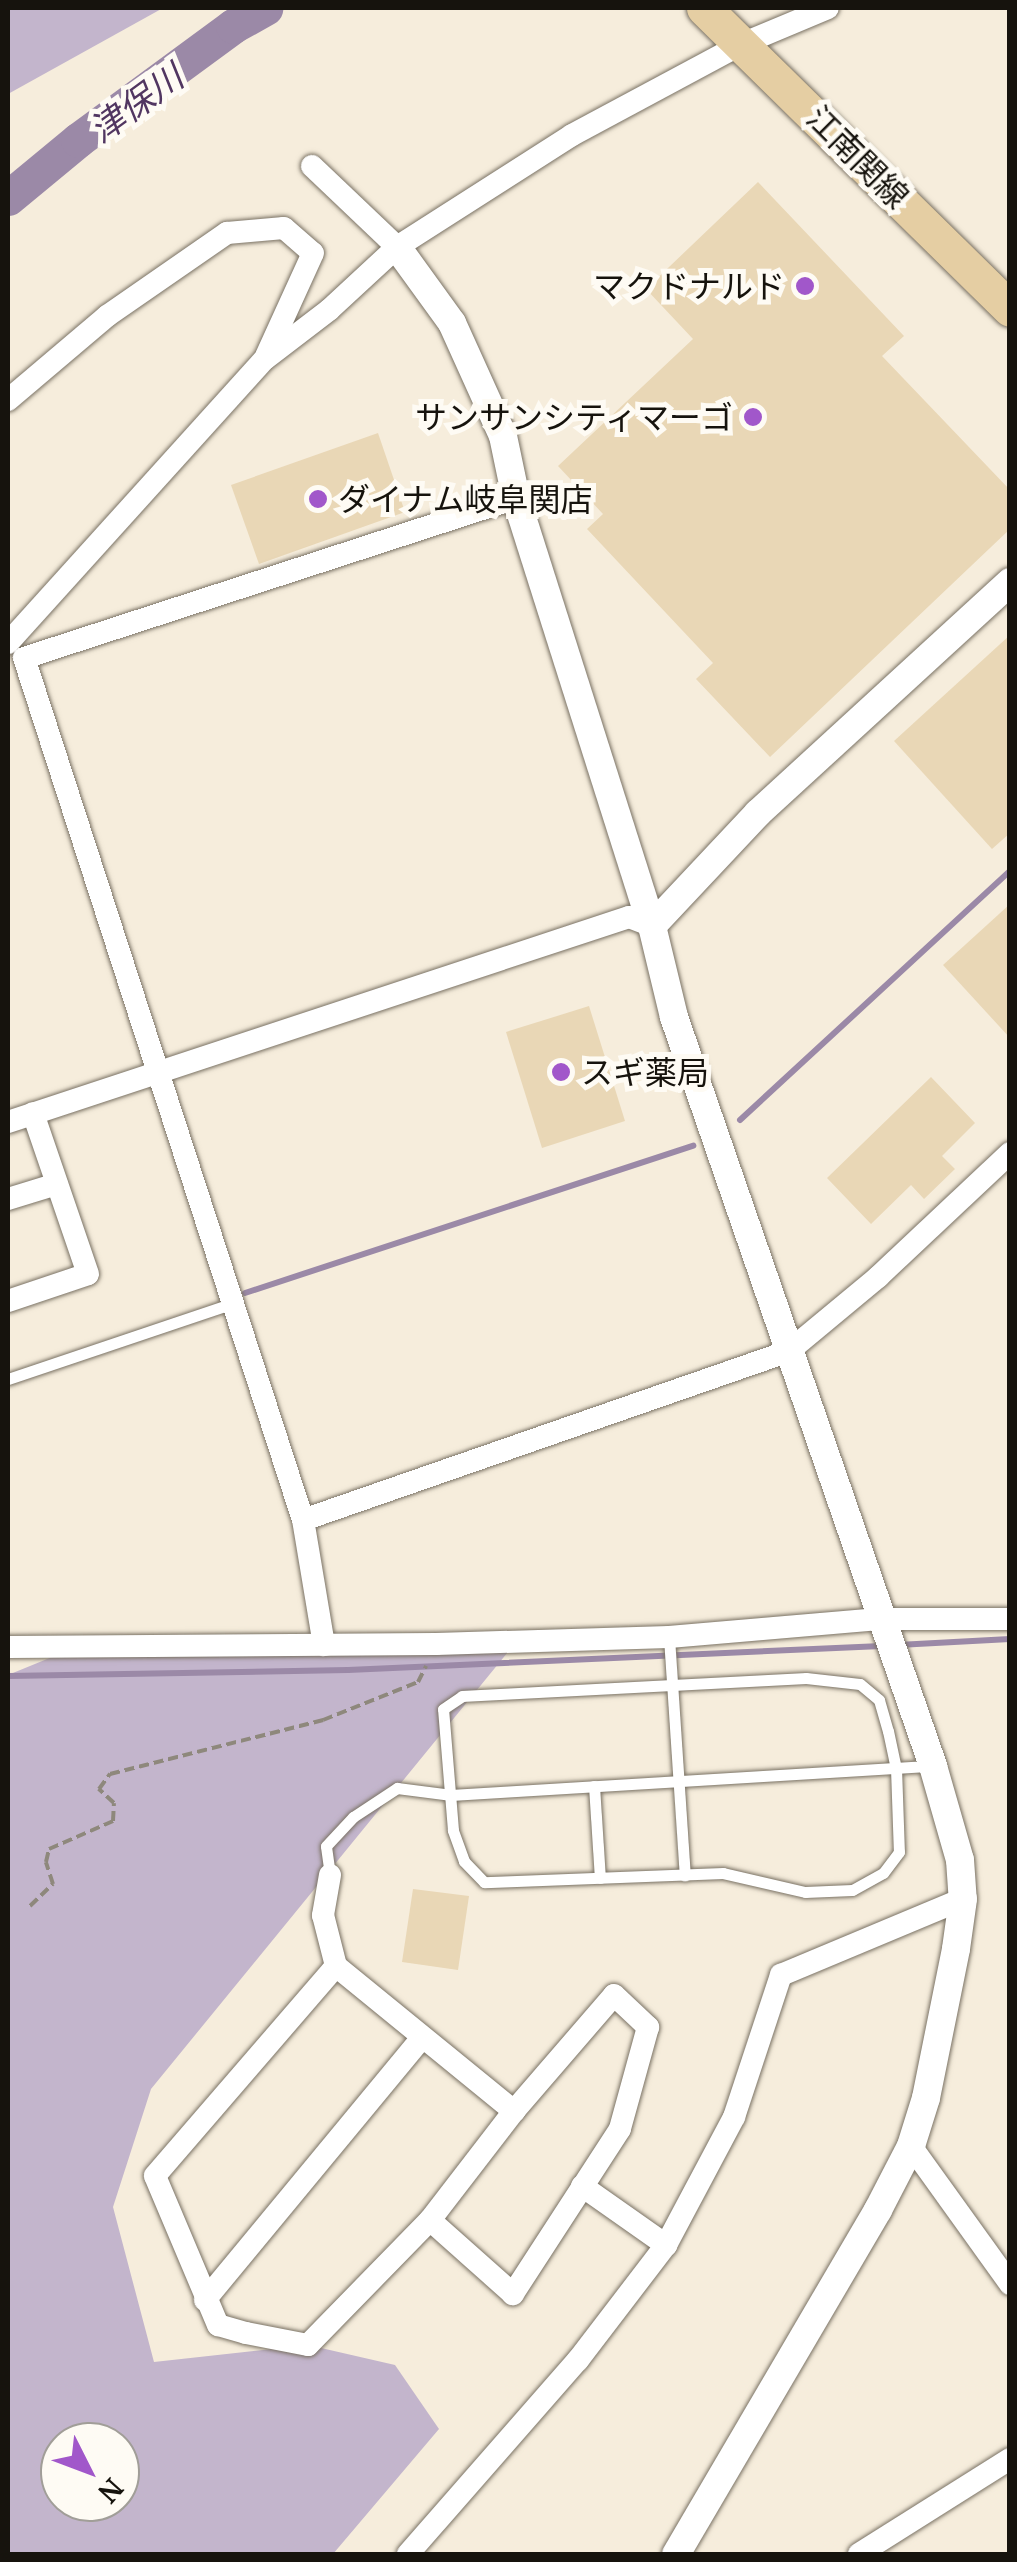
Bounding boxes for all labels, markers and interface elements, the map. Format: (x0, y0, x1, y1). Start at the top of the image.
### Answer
water label: 津保川 (81, 55, 191, 151)
street label: 江南関線 (799, 98, 917, 216)
place label: マクドナルド (593, 267, 785, 305)
marker: マクドナルド (794, 275, 816, 297)
place label: サンサンシティマーゴ (413, 398, 733, 436)
marker: サンサンシティマーゴ (742, 406, 764, 428)
place label: ダイナム岐阜関店 (338, 480, 594, 518)
marker: ダイナム岐阜関店 (307, 488, 329, 510)
place label: スギ薬局 (581, 1053, 709, 1091)
marker: スギ薬局 (550, 1061, 572, 1083)
north arrow (40, 2422, 140, 2522)
text: N (90, 2471, 132, 2511)

